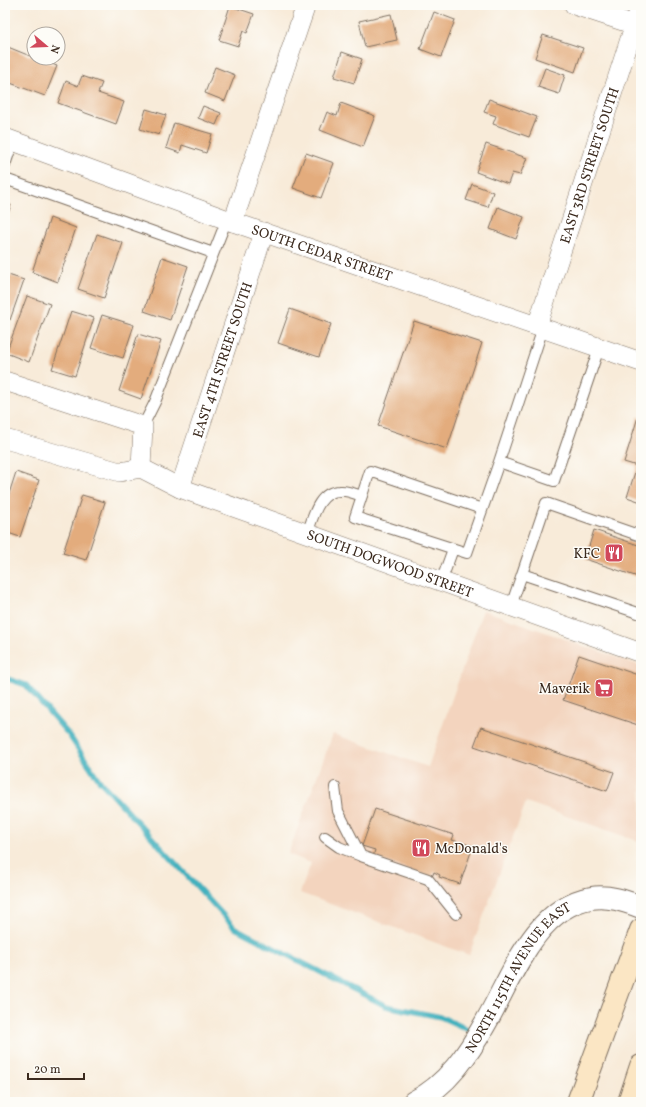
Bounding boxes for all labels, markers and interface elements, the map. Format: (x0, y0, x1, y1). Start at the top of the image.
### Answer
north arrow (26, 26, 66, 66)
text: N (46, 43, 62, 55)
street label: EAST 3RD STREET SOUTH (556, 85, 625, 246)
street label: SOUTH CEDAR STREET (248, 221, 394, 287)
street label: EAST 4TH STREET SOUTH (189, 280, 258, 441)
street label: SOUTH DOGWOOD STREET (304, 526, 475, 603)
restaurant icon: KFC (603, 542, 625, 564)
place label: KFC (574, 545, 600, 564)
supermarket icon: Maverik (593, 677, 615, 699)
place label: Maverik (539, 680, 590, 699)
restaurant icon: McDonald's (410, 837, 432, 859)
place label: McDonald's (435, 840, 508, 859)
street label: NORTH 115TH AVENUE EAST (462, 898, 575, 1057)
scale bar (28, 1055, 84, 1081)
text: 20 m (34, 1062, 61, 1078)

